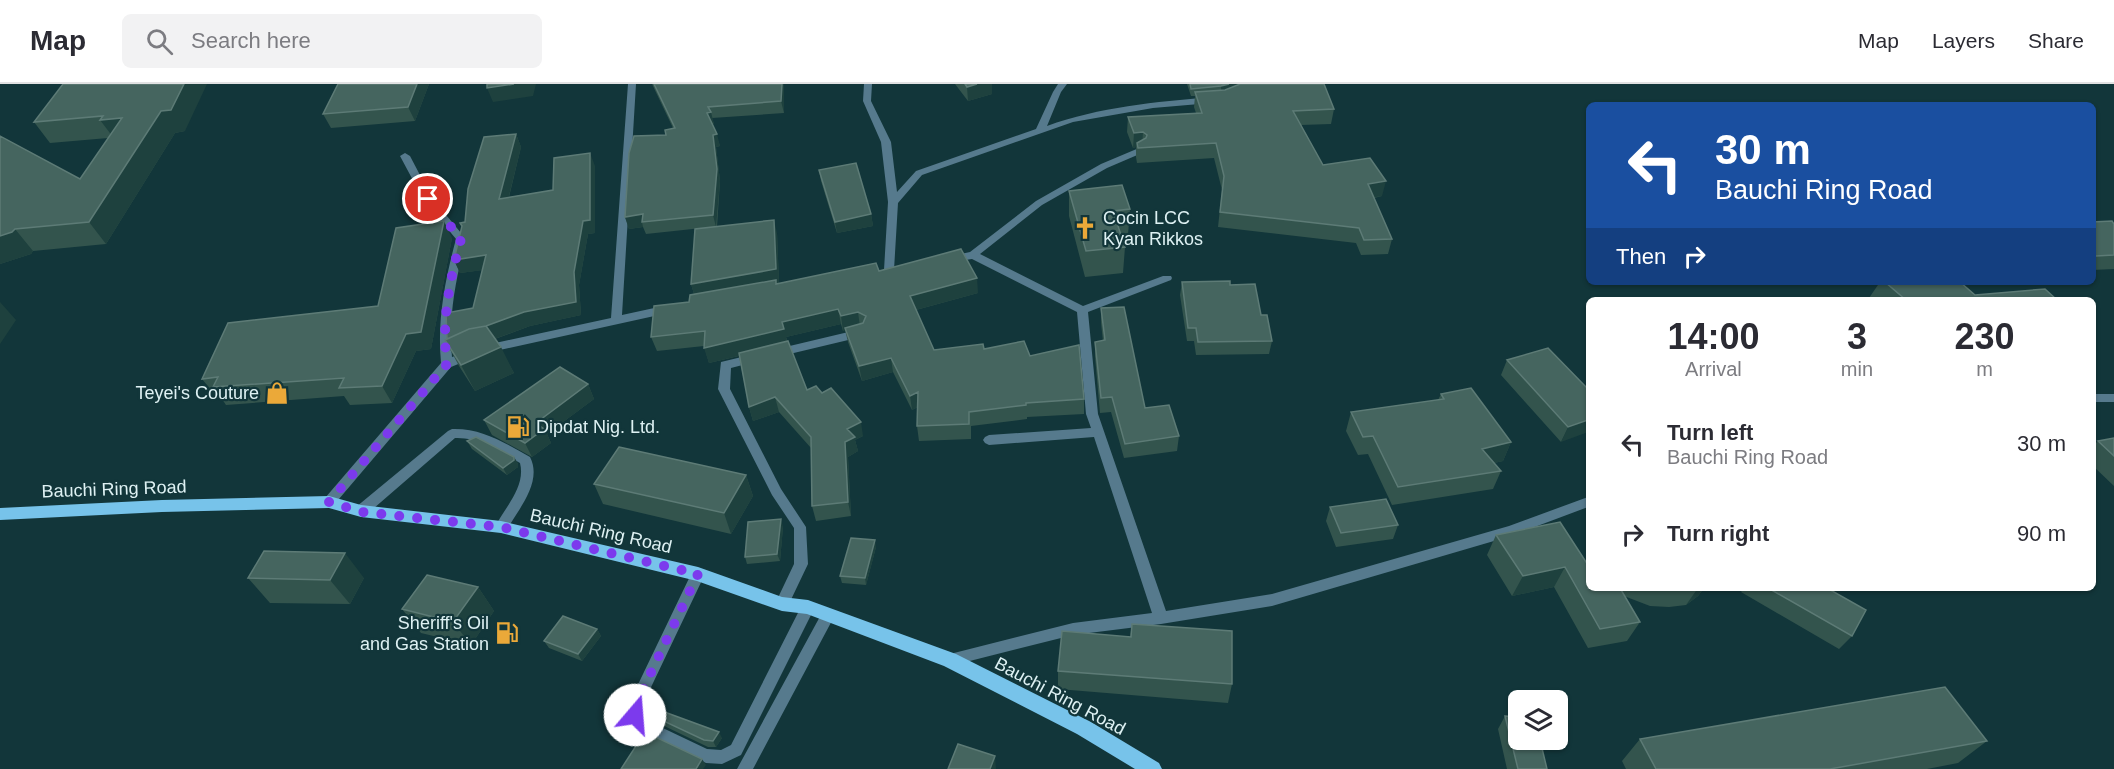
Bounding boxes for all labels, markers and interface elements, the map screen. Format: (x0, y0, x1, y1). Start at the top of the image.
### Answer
search box (122, 14, 542, 68)
text: Map (30, 25, 86, 56)
icon: search (143, 25, 176, 58)
text: Search here (191, 28, 311, 53)
text: Map (1858, 29, 1899, 52)
text: Layers (1932, 29, 1995, 52)
text: Share (2028, 29, 2084, 52)
icon: left (1616, 126, 1694, 204)
text: 30 m (1715, 126, 1811, 173)
pin (402, 173, 453, 224)
text: Bauchi Ring Road (1715, 175, 1933, 205)
icon: arrive (411, 182, 444, 215)
place label: Cocin LCC Kyan Rikkos (1103, 208, 1203, 249)
church icon: Cocin LCC Kyan Rikkos (1072, 215, 1098, 241)
icon: right (1678, 240, 1711, 273)
text: Then (1616, 244, 1666, 269)
text: 14:00 (1667, 316, 1759, 357)
text: 3 (1847, 316, 1867, 357)
text: 230 (1954, 316, 2015, 357)
text: Arrival (1685, 358, 1742, 380)
text: min (1841, 358, 1873, 380)
text: m (1976, 358, 1993, 380)
shop icon: Teyei's Couture (264, 380, 290, 406)
place label: Teyei's Couture (136, 383, 259, 403)
fuel station icon: Dipdat Nig. Ltd. (505, 414, 531, 440)
place label: Dipdat Nig. Ltd. (536, 417, 660, 437)
text: Turn left (1667, 420, 1753, 445)
icon: left (1616, 428, 1649, 461)
text: 30 m (2017, 431, 2066, 456)
text: Bauchi Ring Road (1667, 446, 1828, 468)
street label: Bauchi Ring Road (41, 476, 187, 502)
street label: Bauchi Ring Road (528, 505, 674, 557)
icon: right (1616, 518, 1649, 551)
text: Turn right (1667, 521, 1769, 546)
text: 90 m (2017, 521, 2066, 546)
place label: Sheriff's Oil and Gas Station (360, 613, 489, 654)
fuel station icon: Sheriff's Oil and Gas Station (494, 620, 520, 646)
street label: Bauchi Ring Road (991, 653, 1129, 739)
position arrow (603, 683, 667, 747)
map controls (1508, 690, 1568, 750)
button: layers (1508, 690, 1568, 750)

